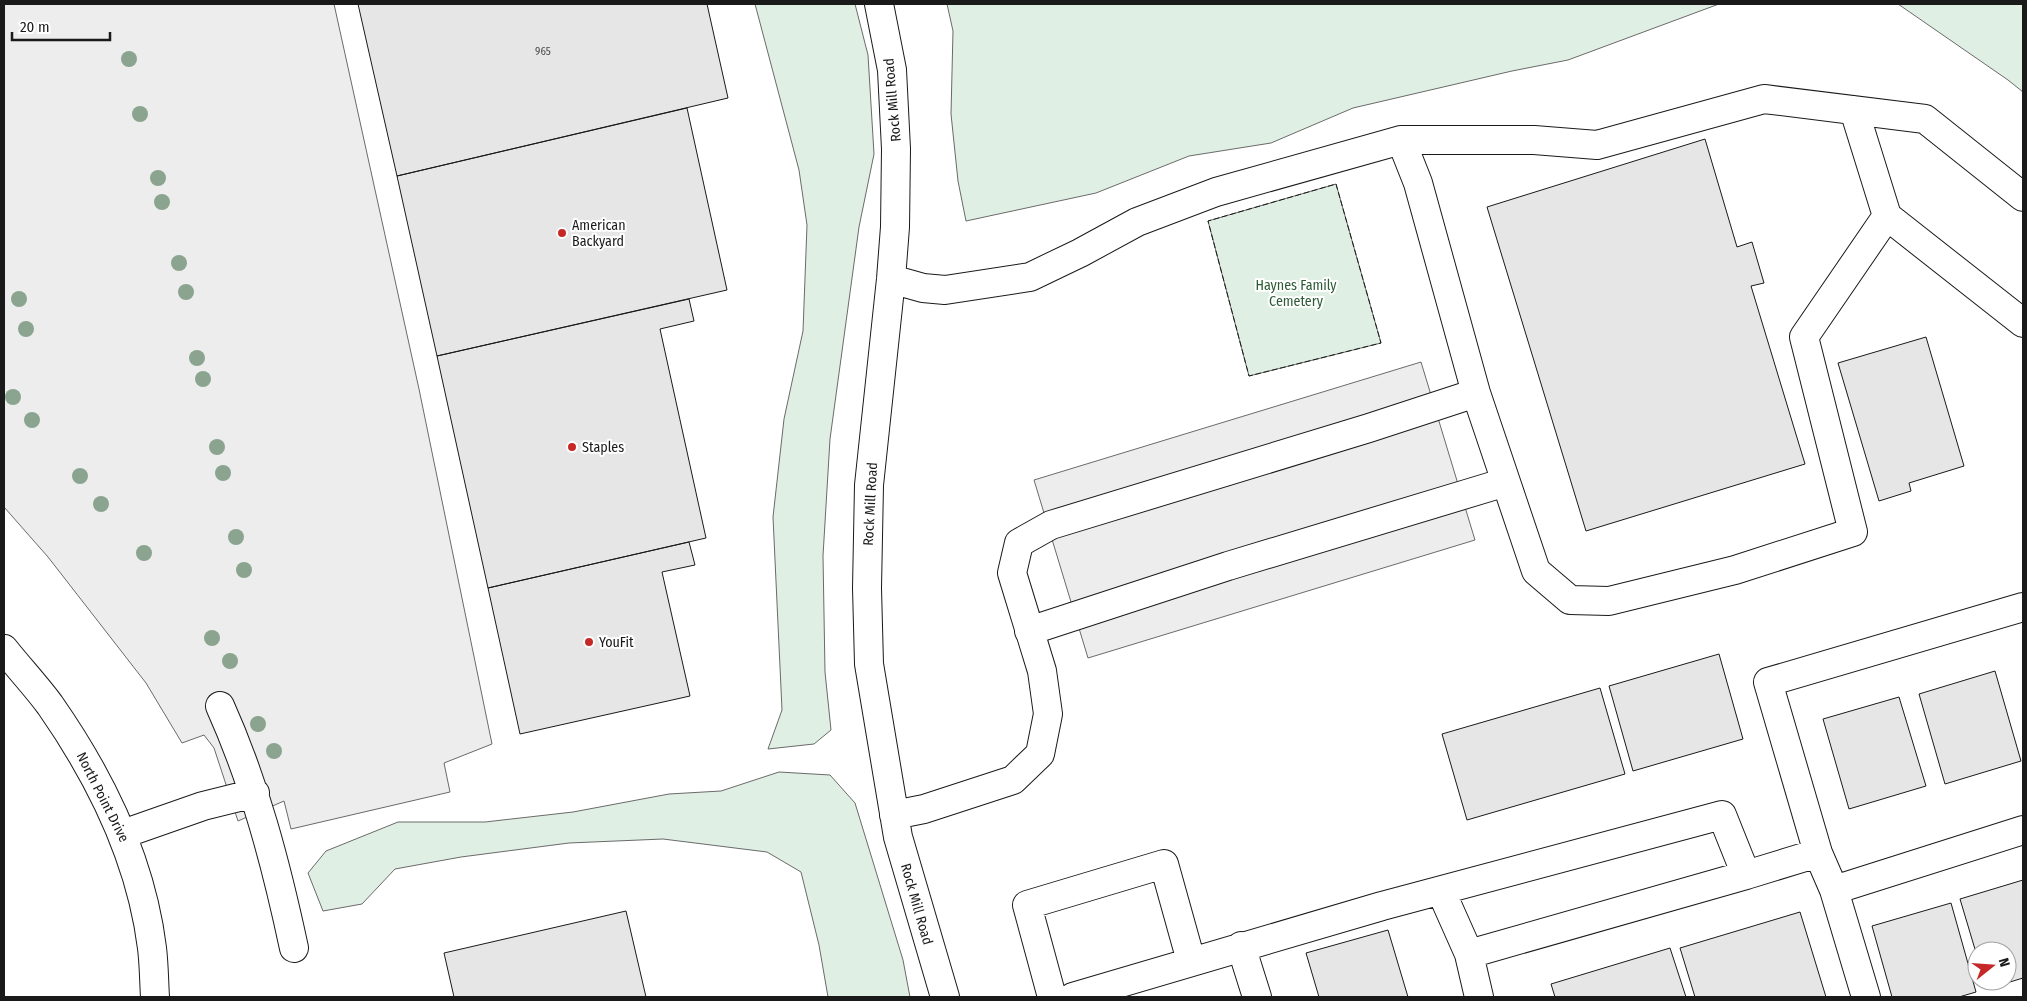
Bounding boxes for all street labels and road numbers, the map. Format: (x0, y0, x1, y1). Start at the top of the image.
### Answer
street label: Rock Mill Road (880, 57, 905, 142)
street label: Rock Mill Road (860, 462, 881, 546)
street label: North Point Drive (73, 749, 133, 845)
street label: Rock Mill Road (897, 862, 936, 947)

